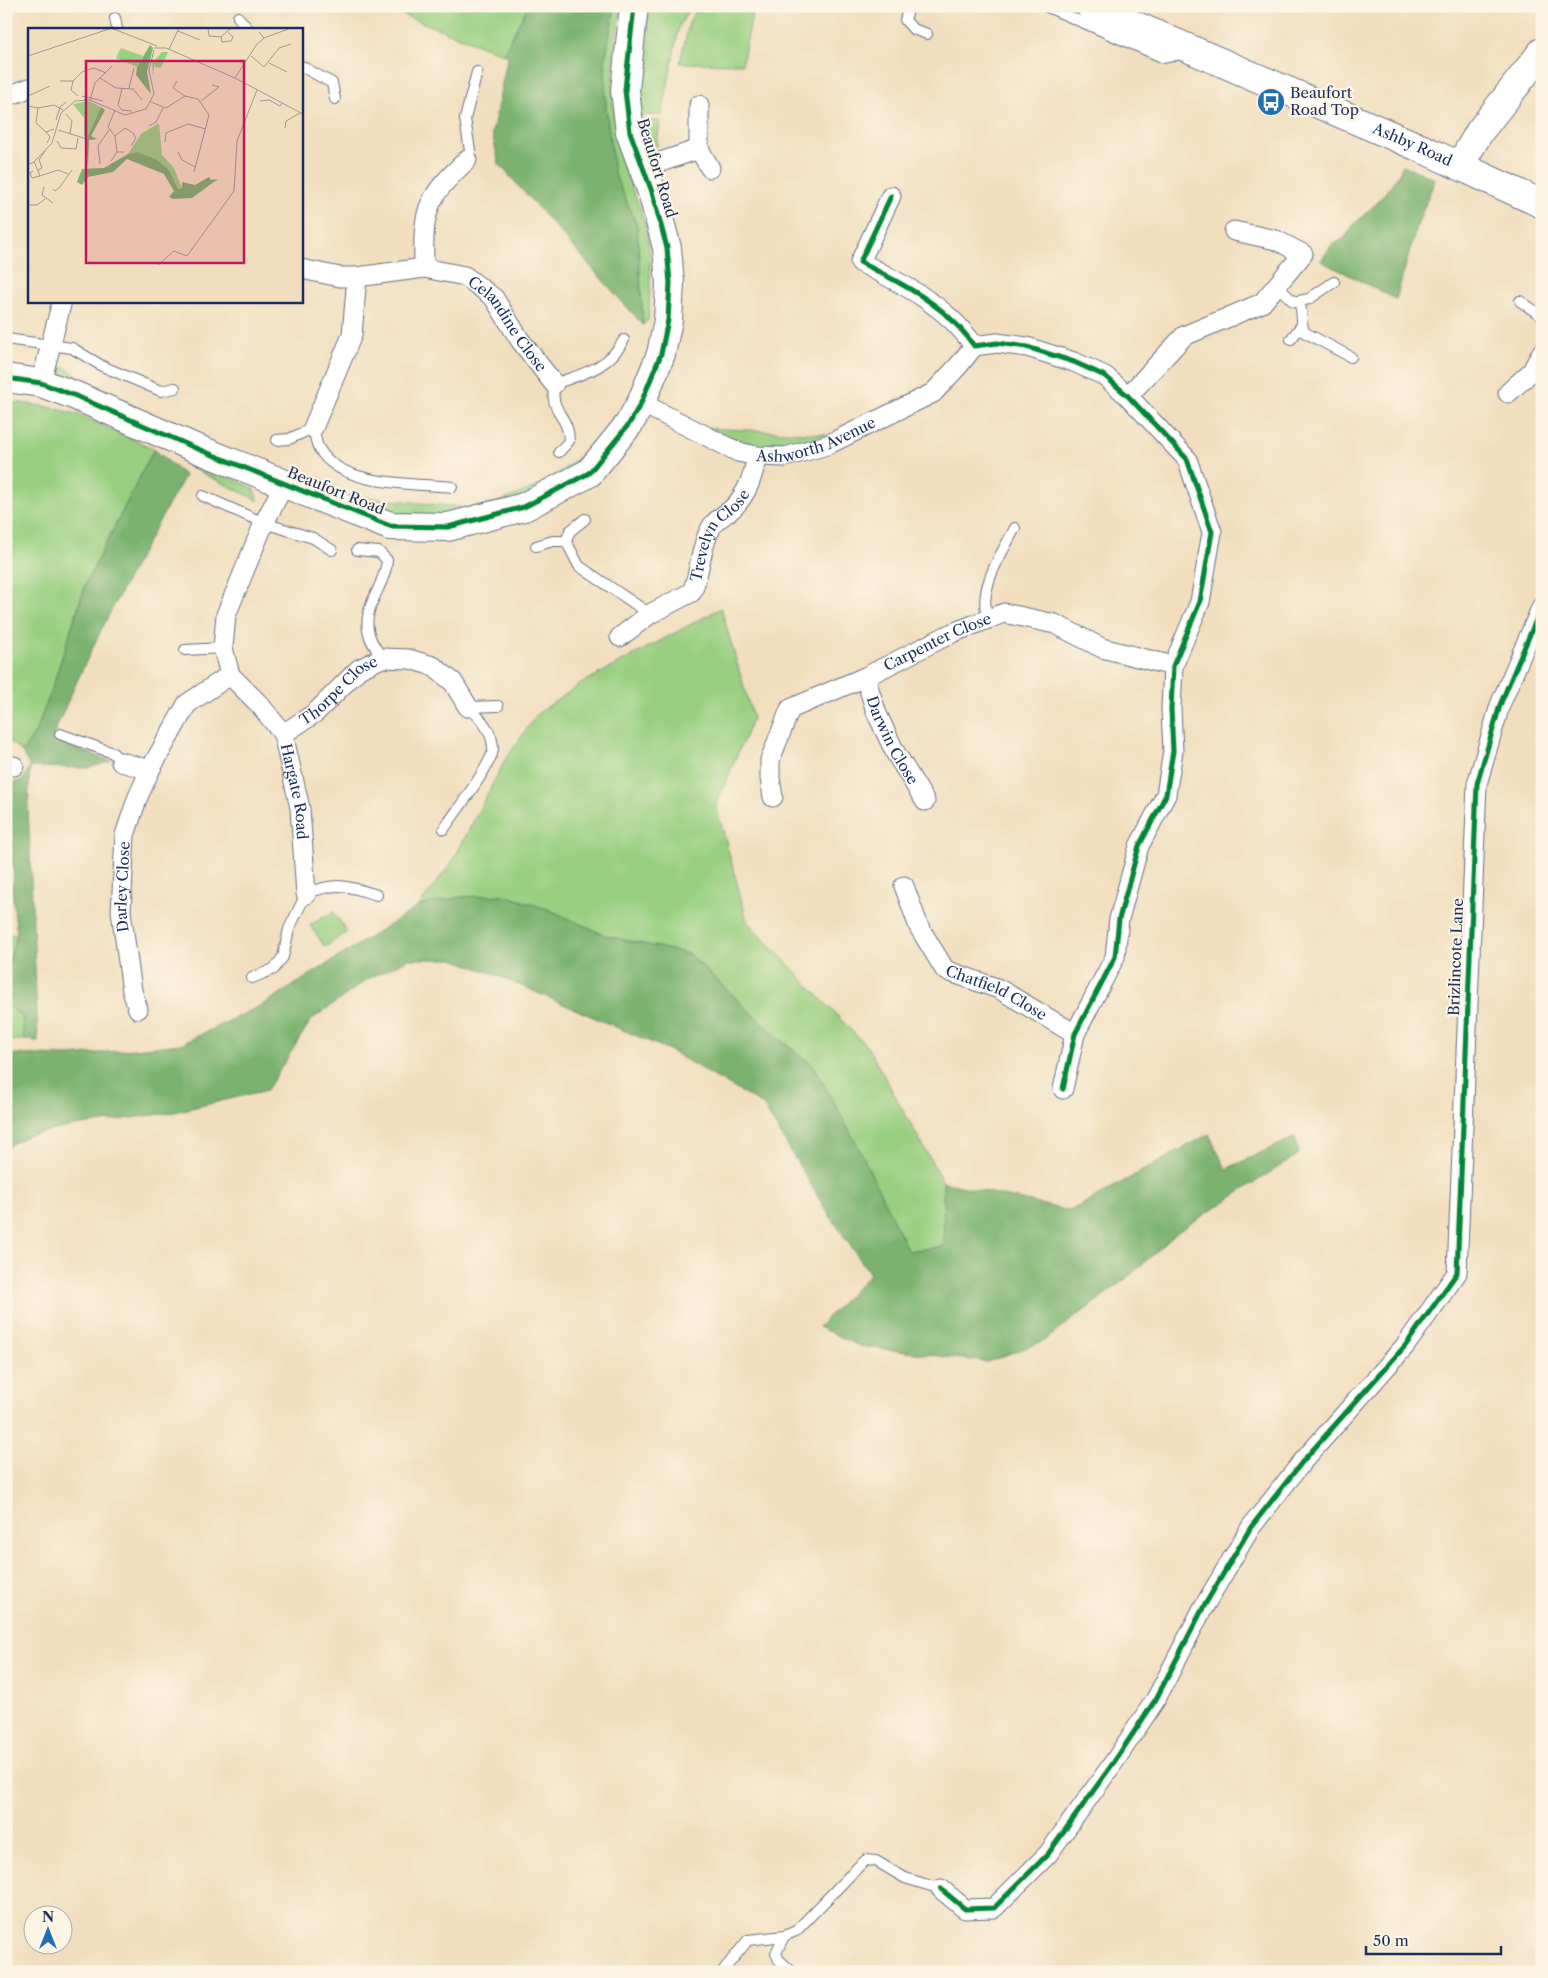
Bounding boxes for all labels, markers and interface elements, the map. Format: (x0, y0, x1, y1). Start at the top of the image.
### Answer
inset map (28, 28, 302, 302)
place label: Beaufort Road Top (1290, 83, 1359, 119)
bus stop icon: Beaufort Road Top (1256, 87, 1286, 117)
street label: Beaufort Road (633, 116, 682, 220)
street label: Ashby Road (1369, 118, 1455, 170)
street label: Celandine Close (464, 272, 551, 375)
street label: Ashworth Avenue (755, 413, 879, 467)
street label: Beaufort Road (285, 462, 388, 519)
street label: Trevelyn Close (686, 486, 753, 583)
street label: Carpenter Close (880, 609, 994, 675)
street label: Thorpe Close (296, 652, 380, 729)
street label: Darwin Close (863, 693, 923, 788)
street label: Hargate Road (276, 742, 312, 840)
street label: Darley Close (111, 841, 134, 933)
street label: Brizlincote Lane (1444, 898, 1467, 1016)
street label: Chatfield Close (943, 961, 1050, 1024)
north arrow (22, 1906, 72, 1956)
text: N (42, 1908, 54, 1926)
scale bar (1366, 1923, 1500, 1955)
text: 50 m (1373, 1931, 1409, 1950)

